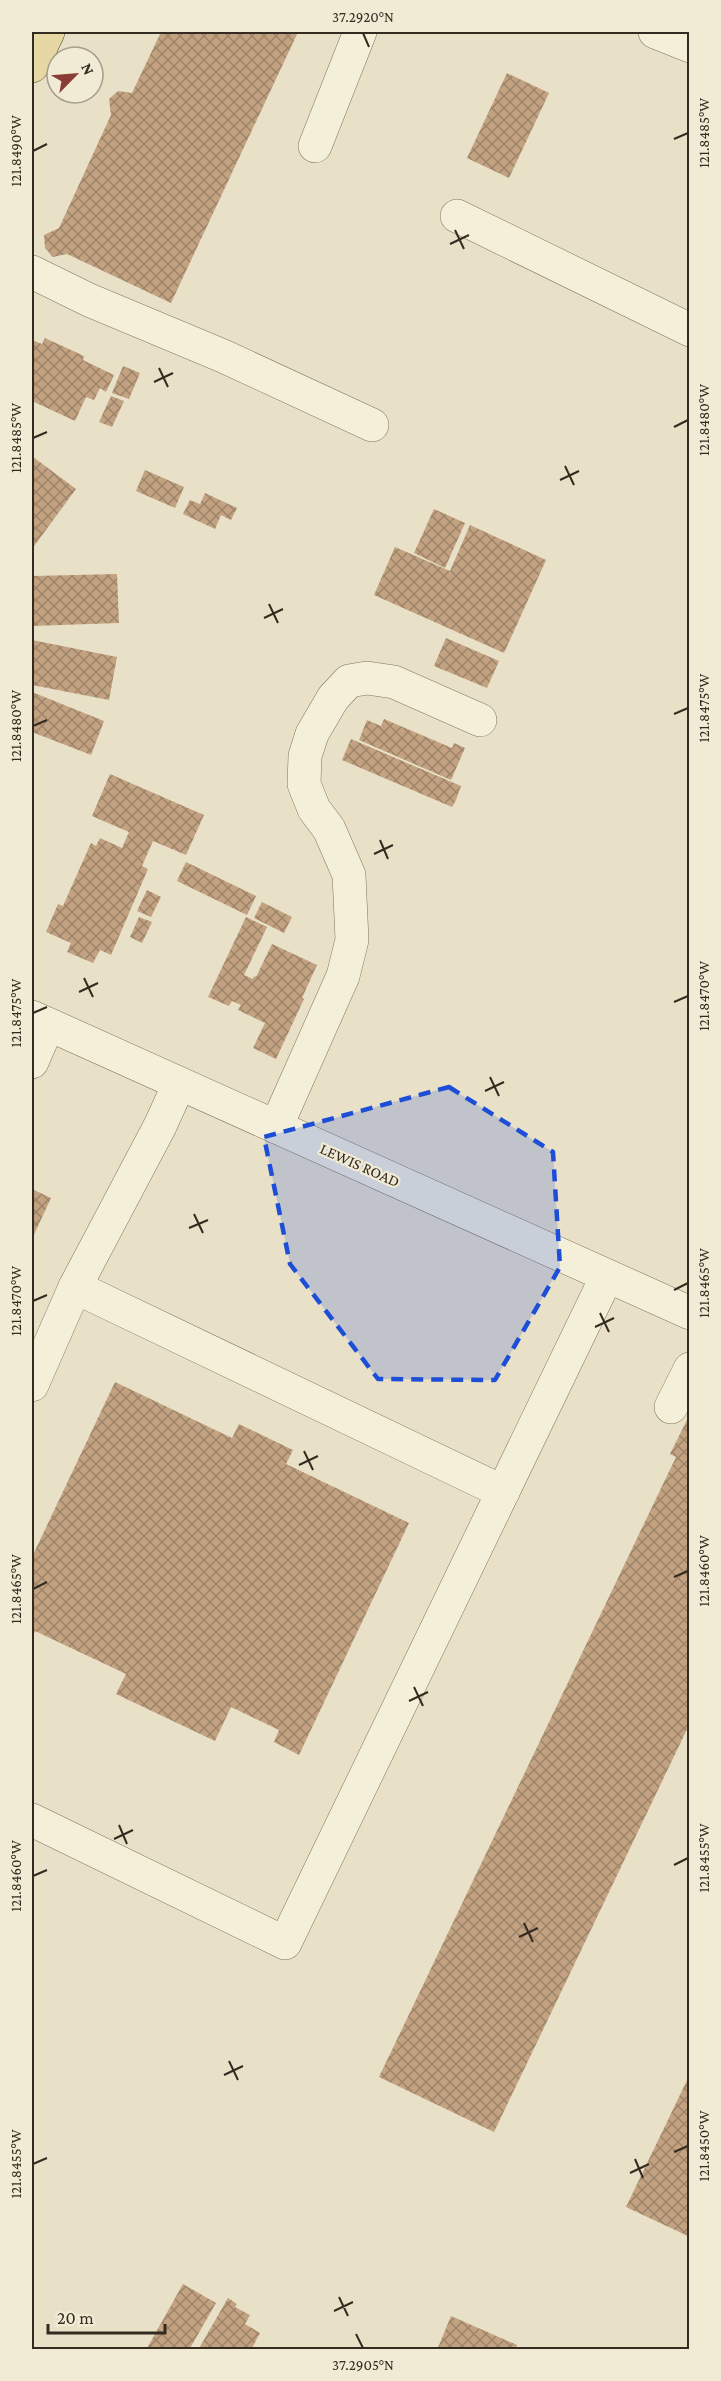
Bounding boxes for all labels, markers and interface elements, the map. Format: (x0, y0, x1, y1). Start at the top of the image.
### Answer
text: 37.2920°N (332, 9, 394, 25)
north arrow (45, 45, 105, 105)
text: N (78, 60, 98, 77)
text: 121.8485°W (696, 98, 712, 168)
text: 121.8490°W (8, 115, 24, 187)
text: 121.8480°W (696, 384, 712, 456)
text: 121.8485°W (8, 403, 24, 473)
text: 121.8475°W (696, 673, 712, 742)
text: 121.8480°W (8, 690, 24, 762)
text: 121.8470°W (696, 961, 712, 1031)
text: 121.8475°W (8, 978, 24, 1047)
street label: LEWIS ROAD (317, 1140, 403, 1190)
text: 121.8465°W (696, 1248, 712, 1318)
text: 121.8470°W (8, 1266, 24, 1336)
text: 121.8460°W (696, 1535, 712, 1607)
text: 121.8465°W (8, 1554, 24, 1624)
text: 121.8455°W (696, 1823, 712, 1893)
text: 121.8460°W (8, 1840, 24, 1912)
text: 121.8450°W (696, 2110, 712, 2181)
text: 121.8455°W (8, 2129, 24, 2199)
scale bar (48, 2297, 165, 2335)
text: 20 m (57, 2308, 94, 2328)
text: 37.2905°N (332, 2357, 394, 2373)

